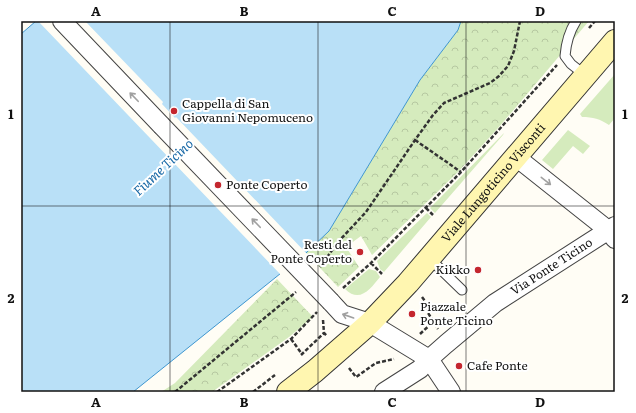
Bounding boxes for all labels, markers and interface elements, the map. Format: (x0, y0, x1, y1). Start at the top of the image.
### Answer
text: A (91, 1, 101, 20)
text: B (240, 1, 249, 20)
text: C (387, 1, 397, 20)
text: D (535, 1, 545, 20)
one-way arrow (130, 92, 139, 102)
place label: Cappella di San Giovanni Nepomuceno (182, 94, 313, 126)
text: 1 (8, 104, 14, 123)
text: 1 (622, 104, 628, 123)
marker: Cappella di San Giovanni Nepomuceno (169, 106, 179, 116)
street label: Viale Lungoticino Visconti (437, 119, 549, 246)
water label: Fiume Ticino (128, 134, 197, 199)
place label: Ponte Coperto (226, 175, 307, 193)
one-way arrow (541, 177, 552, 185)
marker: Ponte Coperto (213, 180, 223, 190)
one-way arrow (251, 218, 261, 228)
street label: Via Ponte Ticino (506, 233, 596, 299)
place label: Resti del Ponte Coperto (271, 235, 352, 267)
marker: Resti del Ponte Coperto (355, 247, 365, 257)
place label: Kikko (435, 260, 470, 278)
marker: Kikko (473, 265, 483, 275)
text: 2 (8, 288, 15, 307)
text: 2 (622, 288, 629, 307)
place label: Piazzale Ponte Ticino (420, 297, 493, 329)
marker: Piazzale Ponte Ticino (407, 309, 417, 319)
one-way arrow (342, 312, 355, 319)
place label: Cafe Ponte (467, 356, 528, 374)
marker: Cafe Ponte (454, 361, 464, 371)
text: A (91, 392, 101, 411)
text: B (240, 392, 249, 411)
text: C (387, 392, 397, 411)
text: D (535, 392, 545, 411)

